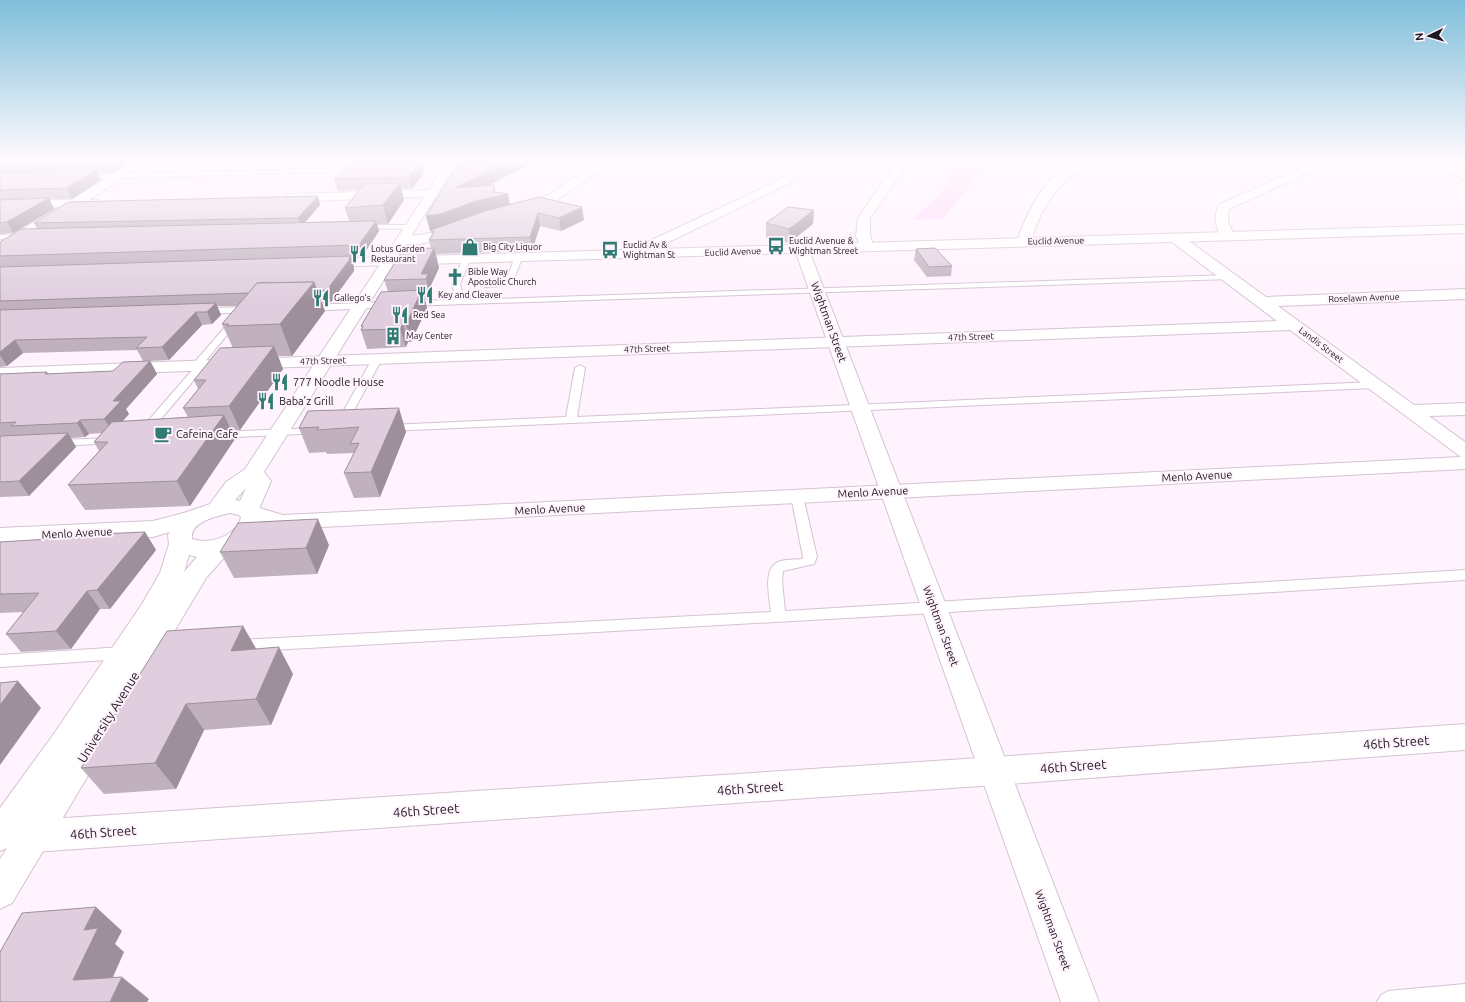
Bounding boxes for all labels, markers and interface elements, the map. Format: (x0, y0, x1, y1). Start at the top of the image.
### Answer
north arrow (1409, 16, 1449, 56)
text: N (1413, 32, 1425, 41)
bus stop icon: Euclid Avenue & Wightman Street (766, 236, 786, 256)
place label: Euclid Avenue & Wightman Street (789, 236, 859, 256)
street label: Euclid Avenue (1028, 236, 1084, 246)
shop icon: Big City Liquor (460, 237, 480, 257)
bus stop icon: Euclid Av & Wightman St (600, 240, 620, 260)
place label: Euclid Av & Wightman St (623, 240, 676, 260)
place label: Big City Liquor (483, 242, 542, 252)
restaurant icon: Lotus Garden Restaurant (348, 244, 368, 264)
place label: Lotus Garden Restaurant (371, 244, 425, 264)
street label: Euclid Avenue (705, 246, 761, 258)
church icon: Bible Way Apostolic Church (445, 267, 465, 287)
place label: Bible Way Apostolic Church (468, 267, 536, 287)
street label: Wightman Street (809, 280, 849, 364)
restaurant icon: Key and Cleaver (415, 285, 435, 305)
restaurant icon: Gallego's (311, 288, 331, 308)
place label: Key and Cleaver (438, 290, 503, 300)
street label: Roselawn Avenue (1328, 292, 1400, 304)
place label: Gallego's (334, 293, 371, 303)
restaurant icon: Red Sea (390, 305, 410, 325)
place label: Red Sea (413, 310, 445, 320)
street label: Landis Street (1297, 325, 1346, 365)
building icon: May Center (383, 326, 403, 346)
place label: May Center (406, 331, 453, 341)
street label: 47th Street (948, 331, 995, 343)
street label: 47th Street (624, 343, 671, 355)
street label: 47th Street (300, 355, 347, 367)
restaurant icon: 777 Noodle House (270, 372, 290, 392)
place label: 777 Noodle House (293, 376, 384, 388)
restaurant icon: Baba'z Grill (256, 391, 276, 411)
place label: Baba'z Grill (279, 395, 334, 407)
cafe icon: Cafeina Cafe (153, 424, 173, 444)
place label: Cafeina Cafe (176, 428, 238, 440)
street label: Menlo Avenue (1161, 468, 1233, 484)
street label: Menlo Avenue (837, 484, 909, 500)
street label: Menlo Avenue (514, 501, 586, 517)
street label: Menlo Avenue (41, 525, 113, 541)
street label: Wightman Street (921, 584, 961, 668)
street label: University Avenue (74, 669, 142, 765)
street label: 46th Street (1362, 733, 1430, 751)
street label: 46th Street (1039, 757, 1107, 775)
street label: 46th Street (716, 779, 784, 797)
street label: 46th Street (392, 801, 460, 819)
street label: 46th Street (69, 823, 137, 841)
street label: Wightman Street (1033, 888, 1073, 972)

